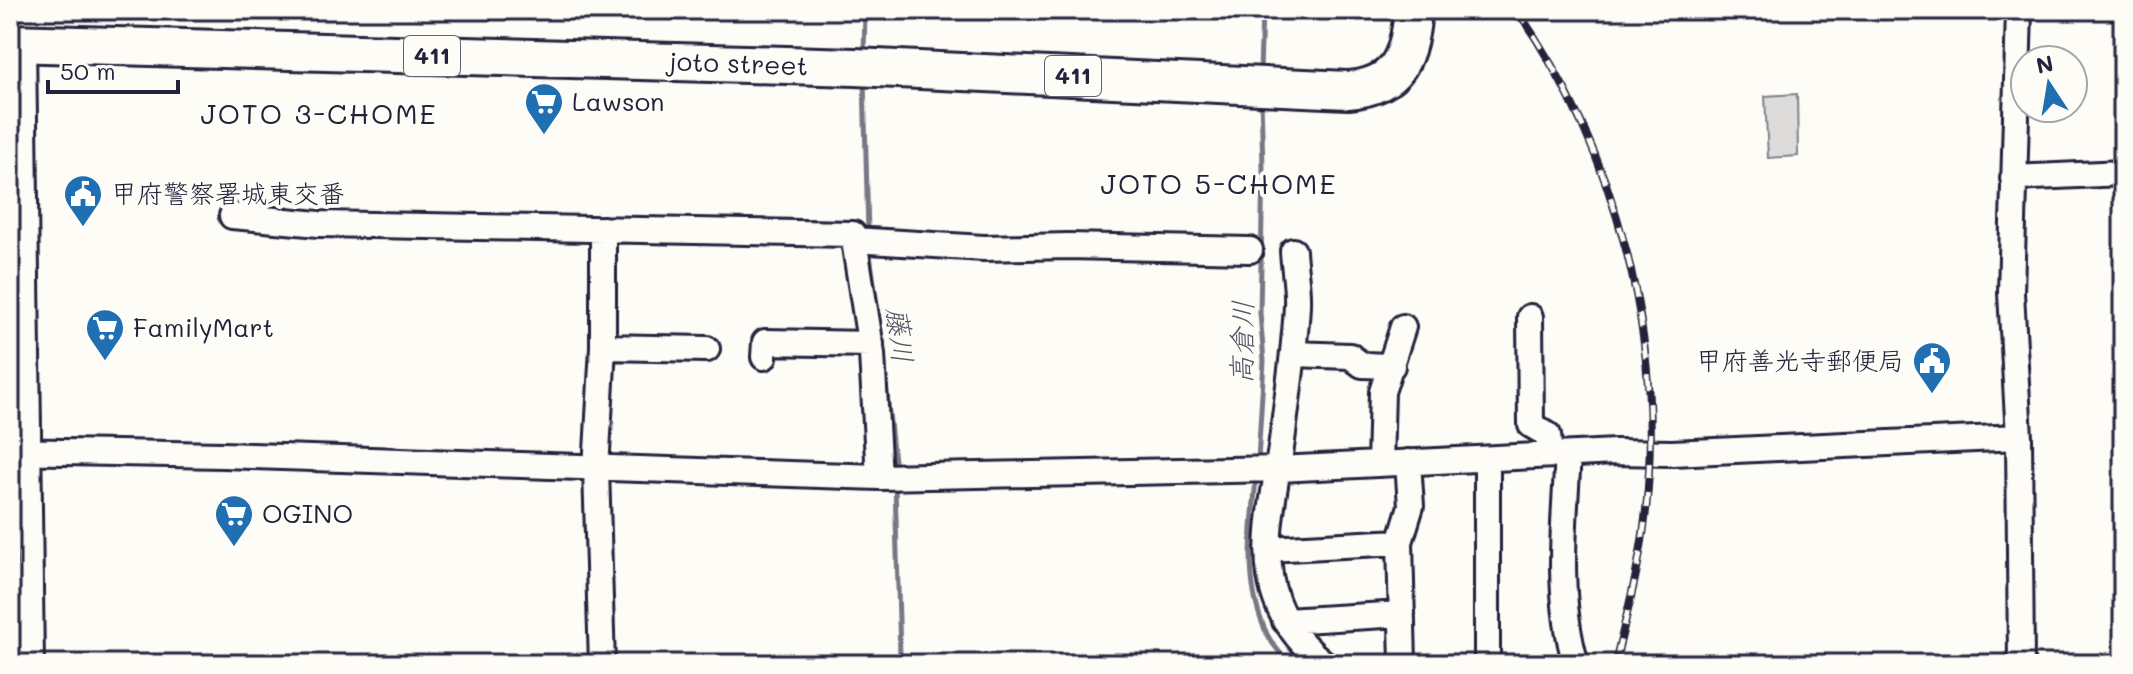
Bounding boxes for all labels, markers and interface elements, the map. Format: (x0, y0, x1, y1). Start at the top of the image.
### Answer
road number: 411 (404, 36, 460, 76)
street label: joto street (664, 43, 809, 82)
scale bar (48, 44, 178, 94)
north arrow (2009, 44, 2089, 124)
text: N (2034, 48, 2056, 80)
text: 50 m (60, 55, 116, 86)
road number: 411 (1045, 56, 1101, 96)
supermarket icon: Lawson (523, 81, 565, 136)
place label: Lawson (572, 84, 665, 118)
district label: JOTO 3-CHOME (201, 95, 438, 131)
district label: JOTO 5-CHOME (1101, 165, 1337, 201)
public building icon: 甲府警察署城東交番 (62, 173, 104, 228)
place label: 甲府警察署城東交番 (111, 176, 345, 210)
water label: 高倉川 (1222, 300, 1260, 384)
water label: 藤川 (880, 305, 922, 365)
supermarket icon: FamilyMart (84, 307, 126, 362)
place label: FamilyMart (133, 310, 274, 344)
public building icon: 甲府善光寺郵便局 (1911, 340, 1953, 395)
place label: 甲府善光寺郵便局 (1696, 343, 1904, 377)
supermarket icon: OGINO (213, 493, 255, 548)
place label: OGINO (262, 496, 353, 530)

